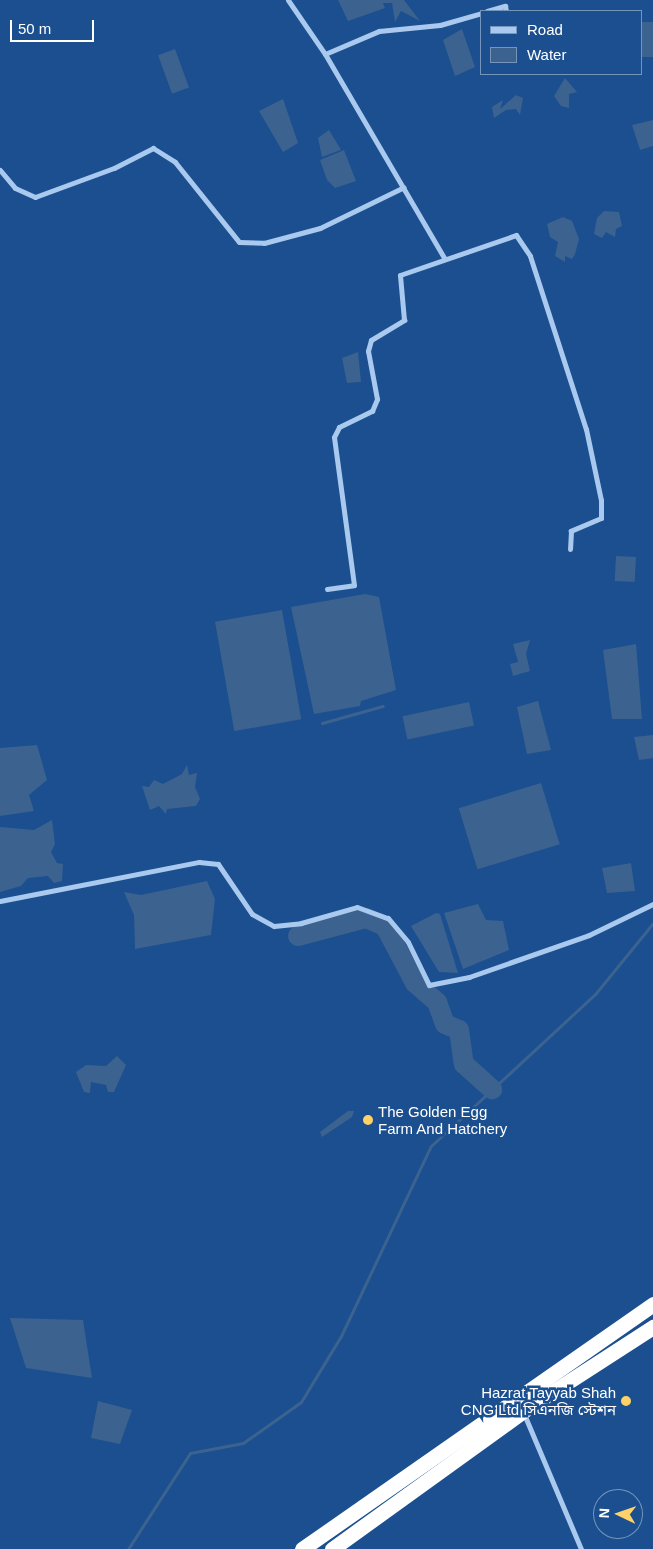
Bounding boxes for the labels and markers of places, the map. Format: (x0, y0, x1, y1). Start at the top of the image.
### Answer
place label: The Golden Egg Farm And Hatchery (378, 1102, 508, 1137)
marker: The Golden Egg Farm And Hatchery (362, 1114, 374, 1126)
place label: Hazrat Tayyab Shah CNG Ltd সিএনজি স্টেশন (461, 1383, 616, 1418)
marker: Hazrat Tayyab Shah CNG Ltd সিএনজি স্টেশন (620, 1395, 632, 1407)

